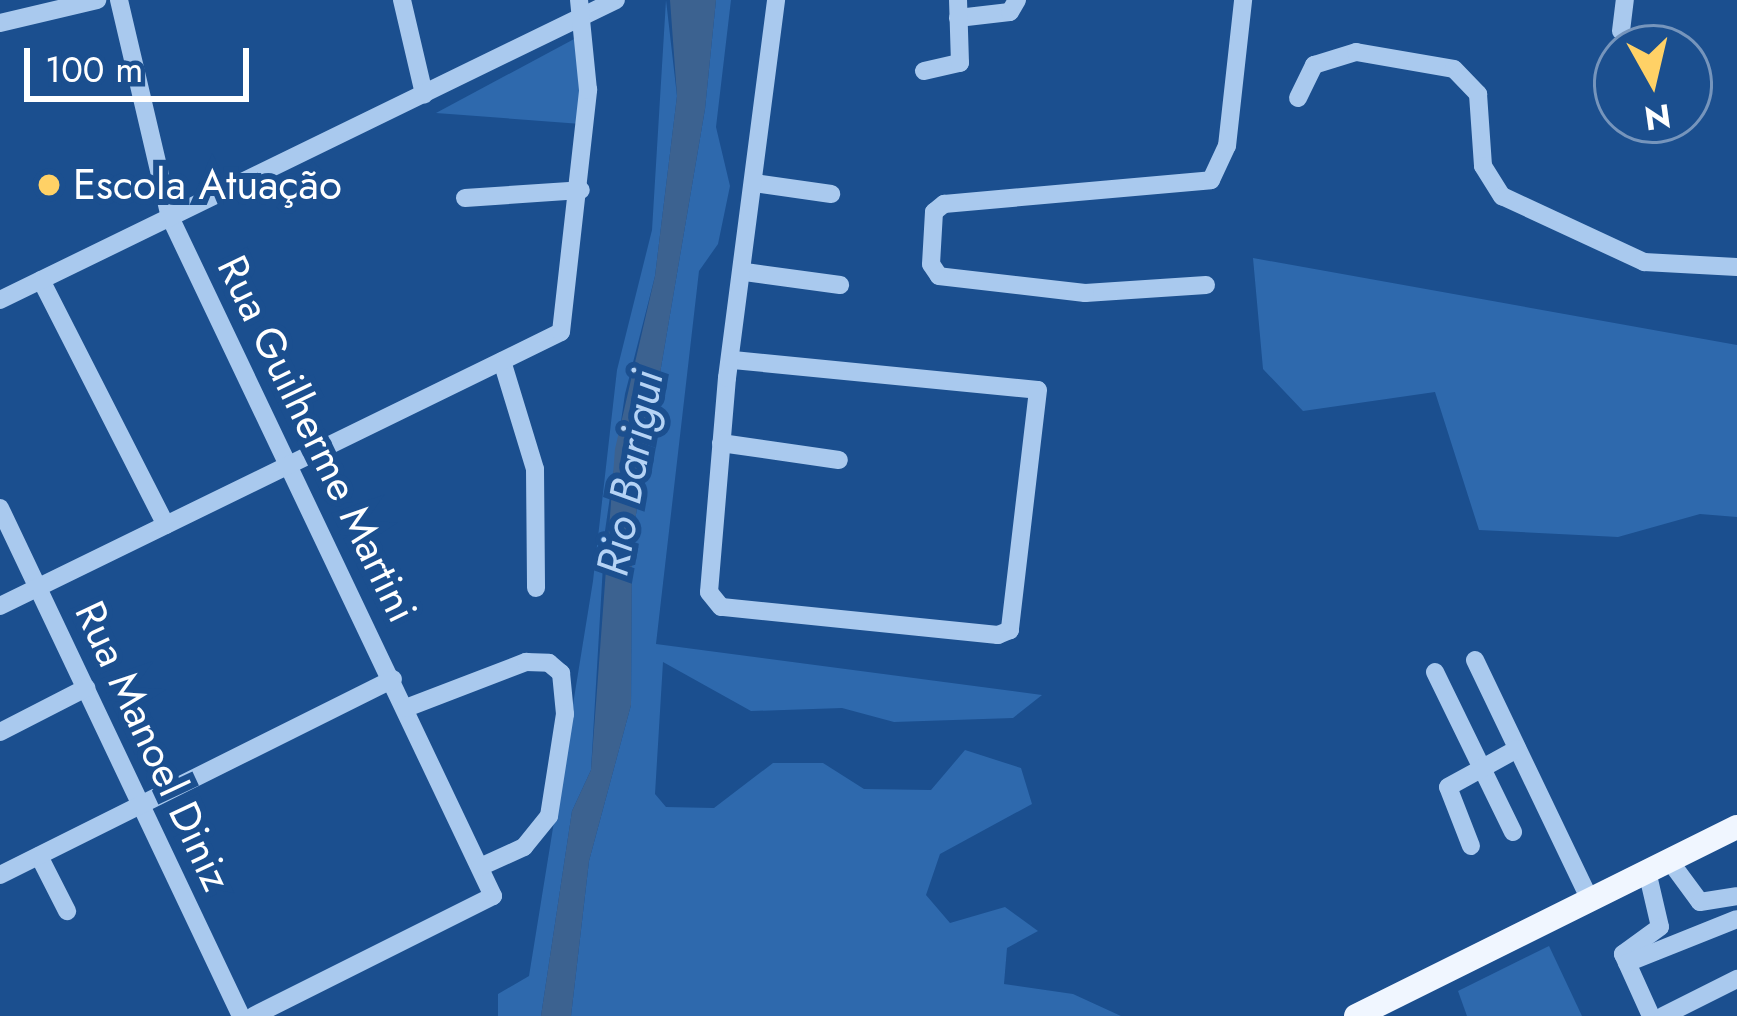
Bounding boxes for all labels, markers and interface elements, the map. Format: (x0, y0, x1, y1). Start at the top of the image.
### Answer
scale bar (30, 24, 255, 98)
north arrow (1593, 24, 1713, 144)
text: 100 m (45, 43, 143, 95)
text: N (1641, 92, 1674, 142)
place label: Escola Atuação (73, 160, 342, 210)
marker: Escola Atuação (36, 172, 62, 198)
street label: Rua Guilherme Martini (206, 248, 428, 630)
water label: Rio Barigui (585, 366, 675, 580)
street label: Rua Manoel Diniz (64, 593, 242, 899)

